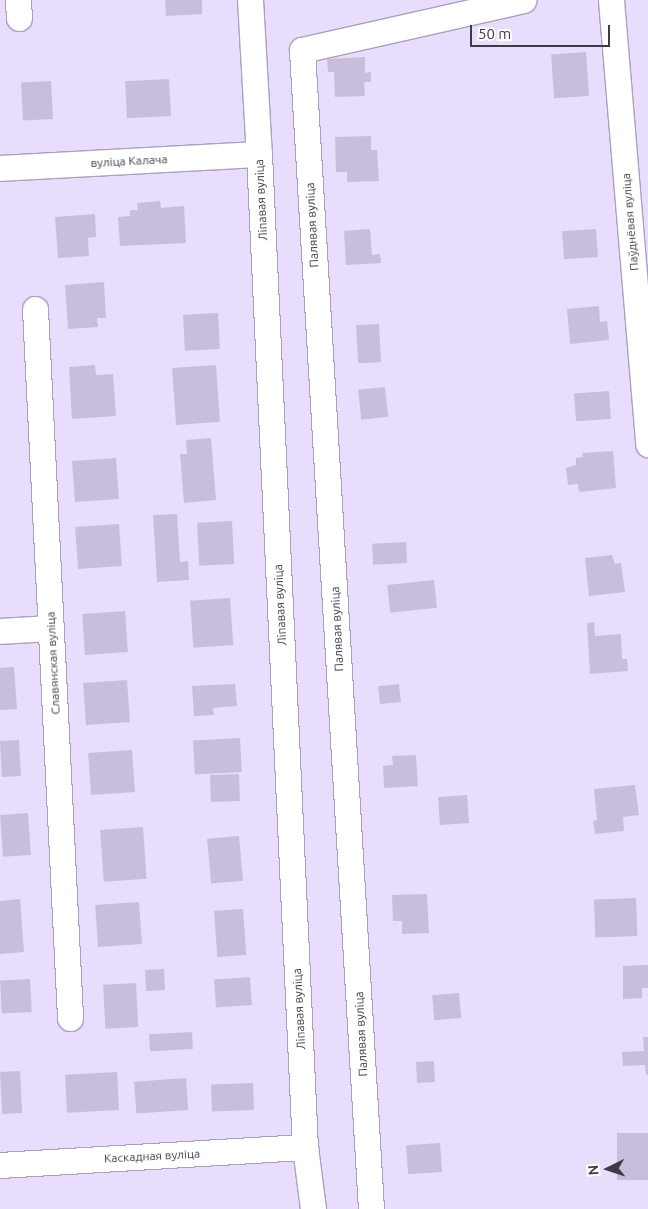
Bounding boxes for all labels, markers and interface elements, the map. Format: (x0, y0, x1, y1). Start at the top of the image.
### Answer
scale bar (473, 15, 613, 47)
text: 50 m (478, 25, 511, 42)
street label: вуліца Калача (90, 152, 168, 170)
street label: Ліпавая вуліца (252, 159, 270, 241)
street label: Паўднёвая вуліца (619, 173, 641, 271)
street label: Палявая вуліца (303, 182, 321, 268)
street label: Ліпавая вуліца (271, 564, 289, 646)
street label: Палявая вуліца (328, 586, 346, 672)
street label: Славянская вуліца (43, 611, 63, 715)
street label: Ліпавая вуліца (290, 968, 308, 1050)
street label: Палявая вуліца (352, 991, 370, 1077)
north arrow (583, 1144, 633, 1194)
street label: Каскадная вуліца (104, 1146, 200, 1166)
text: N (585, 1164, 601, 1176)

